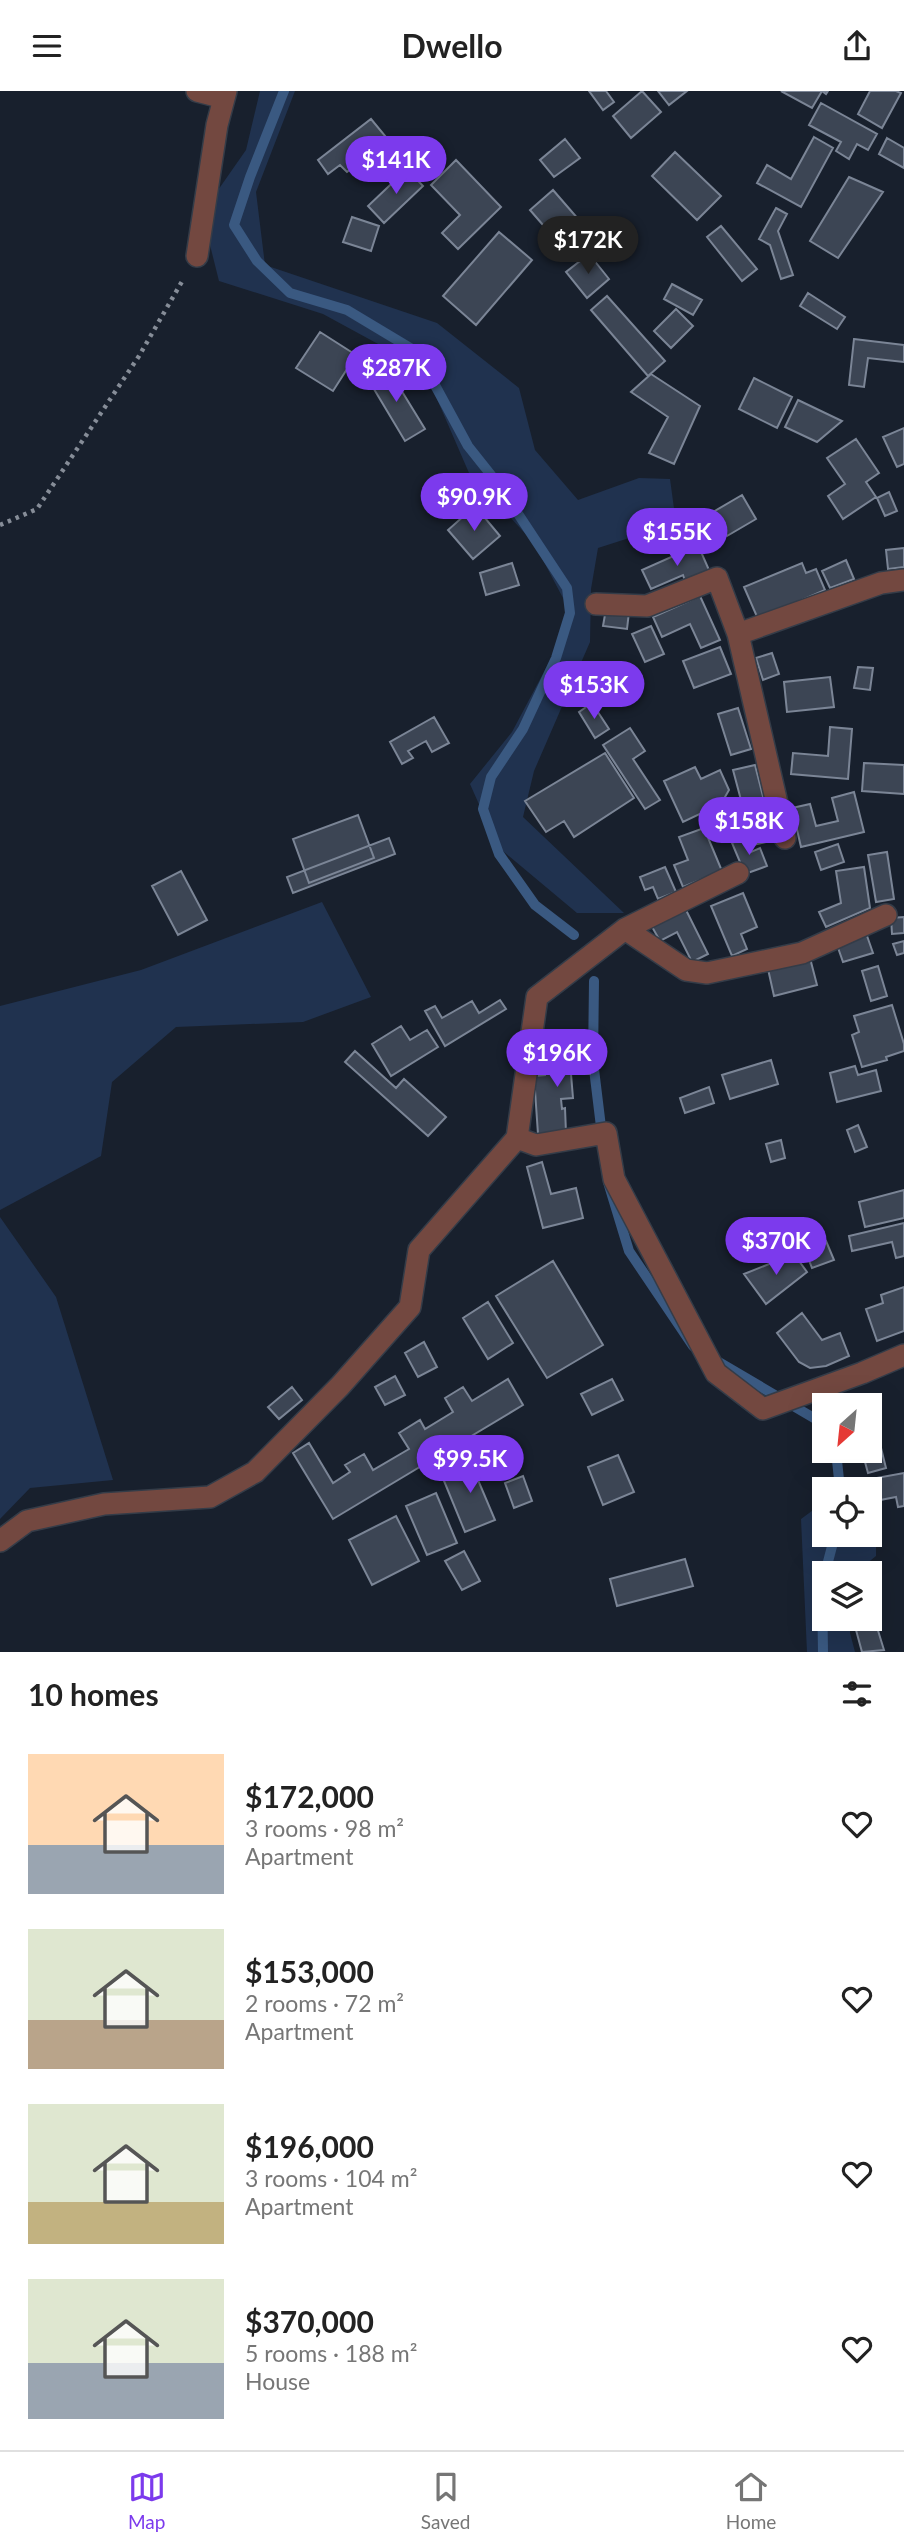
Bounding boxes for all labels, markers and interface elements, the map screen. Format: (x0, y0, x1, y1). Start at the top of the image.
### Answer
text: Dwello (401, 26, 503, 65)
icon: menu (28, 27, 66, 65)
icon: share (838, 27, 876, 65)
pin: $141K (347, 137, 445, 196)
text: $141K (361, 145, 431, 173)
pin: $172K (539, 216, 637, 276)
text: $172K (553, 225, 623, 253)
pin: $287K (347, 345, 445, 404)
text: $287K (361, 353, 431, 381)
pin: $90.9K (417, 473, 531, 533)
text: $90.9K (437, 482, 511, 510)
pin: $155K (628, 509, 726, 568)
text: $155K (642, 517, 712, 545)
pin: $153K (545, 661, 643, 721)
text: $153K (559, 670, 629, 698)
pin: $158K (700, 797, 798, 857)
text: $158K (714, 806, 784, 834)
pin: $196K (508, 1030, 606, 1089)
text: $196K (522, 1038, 592, 1066)
pin: $370K (727, 1217, 825, 1277)
text: $370K (741, 1226, 811, 1254)
north arrow (812, 1393, 882, 1463)
map controls (812, 1393, 882, 1631)
pin: $99.5K (413, 1435, 527, 1495)
text: $99.5K (433, 1444, 507, 1472)
button: locate (812, 1477, 882, 1547)
button: layers (812, 1561, 882, 1631)
icon: filters (838, 1675, 876, 1713)
text: 10 homes (28, 1676, 159, 1712)
text: $172,000 (245, 1778, 374, 1814)
icon: home (84, 1782, 168, 1866)
icon: heart (838, 1805, 876, 1843)
text: 3 rooms · 98 m² (245, 1814, 404, 1842)
text: Apartment (245, 1842, 353, 1870)
text: $153,000 (245, 1953, 374, 1989)
icon: home (84, 1957, 168, 2041)
icon: heart (838, 1980, 876, 2018)
text: 2 rooms · 72 m² (245, 1989, 404, 2017)
text: Apartment (245, 2017, 353, 2045)
text: $196,000 (245, 2128, 374, 2164)
icon: home (84, 2132, 168, 2216)
icon: heart (838, 2155, 876, 2193)
text: 3 rooms · 104 m² (245, 2164, 417, 2192)
text: Apartment (245, 2192, 353, 2220)
text: $370,000 (245, 2303, 374, 2339)
icon: home (84, 2307, 168, 2391)
icon: heart (838, 2330, 876, 2368)
text: 5 rooms · 188 m² (245, 2339, 417, 2367)
text: House (245, 2367, 310, 2395)
tab: Map (128, 2468, 166, 2533)
tab: Saved (421, 2468, 470, 2533)
tab: Home (726, 2468, 776, 2533)

